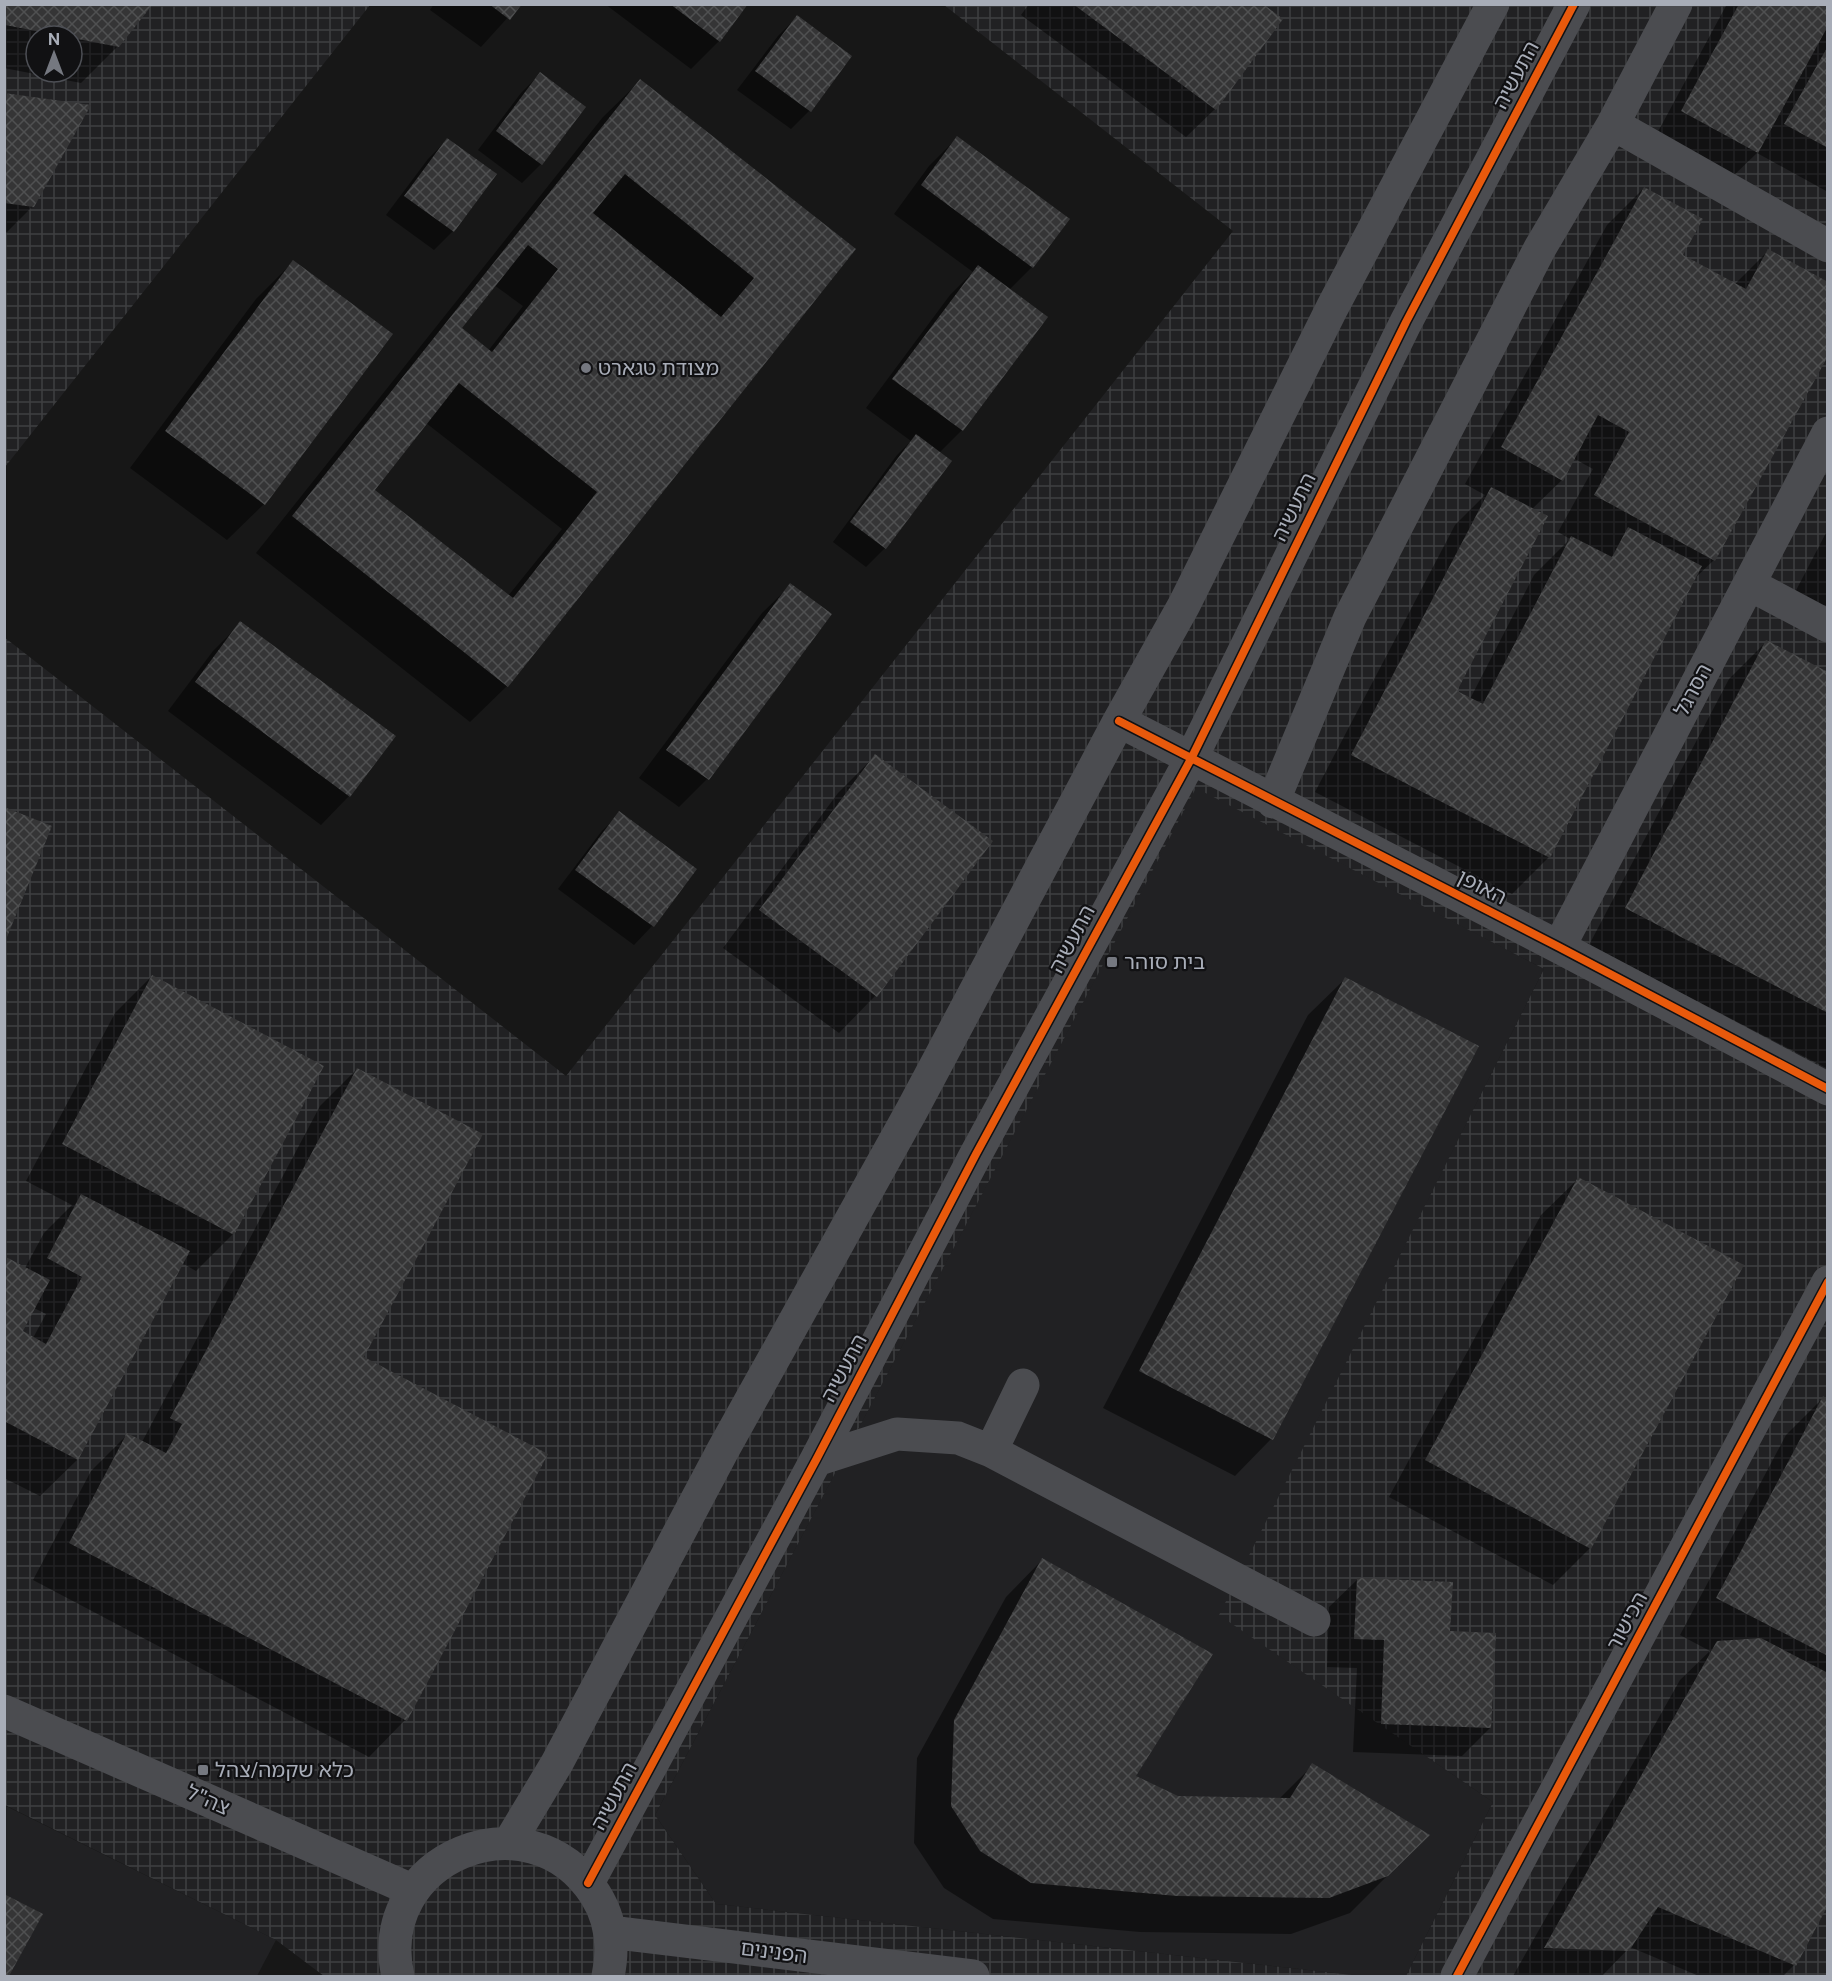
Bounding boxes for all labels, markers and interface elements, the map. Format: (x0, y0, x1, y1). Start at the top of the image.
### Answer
north arrow (24, 24, 84, 84)
text: N (48, 30, 60, 49)
street label: התעשיה (1487, 36, 1544, 113)
place label: מצודת טגארט (598, 355, 719, 380)
marker: מצודת טגארט (579, 361, 593, 375)
street label: התעשיה (1266, 468, 1321, 545)
street label: הסרגל (1668, 659, 1717, 720)
street label: האופן (1453, 864, 1511, 909)
street label: התעשיה (1043, 900, 1100, 977)
place label: בית סוהר (1124, 949, 1205, 974)
marker: בית סוהר (1105, 955, 1119, 969)
street label: התעשיה (815, 1329, 872, 1406)
street label: הכישור (1601, 1587, 1652, 1654)
place label: כלא שקמה/צהל (215, 1757, 354, 1782)
street label: התעשיה (585, 1757, 642, 1834)
marker: כלא שקמה/צהל (196, 1763, 210, 1777)
street label: צה"ל (183, 1779, 234, 1820)
street label: הפנינים (739, 1935, 809, 1968)

